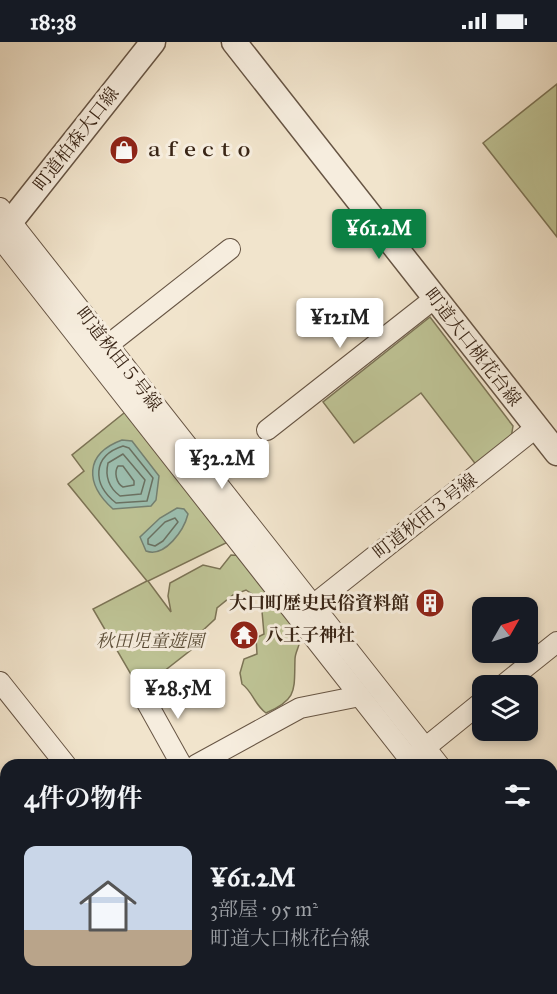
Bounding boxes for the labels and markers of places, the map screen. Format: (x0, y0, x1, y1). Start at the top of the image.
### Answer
shop icon: ａｆｅｃｔｏ (108, 134, 140, 166)
place label: ａｆｅｃｔｏ (145, 139, 253, 161)
pin: ¥61.2M (330, 209, 428, 260)
pin: ¥121M (298, 298, 382, 349)
pin: ¥32.2M (173, 439, 271, 490)
building icon: 大口町歴史民俗資料館 (414, 587, 446, 619)
place label: 大口町歴史民俗資料館 (229, 592, 409, 614)
temple icon: 八王子神社 (228, 619, 260, 651)
place label: 八王子神社 (265, 624, 355, 646)
pin: ¥28.5M (129, 669, 227, 720)

